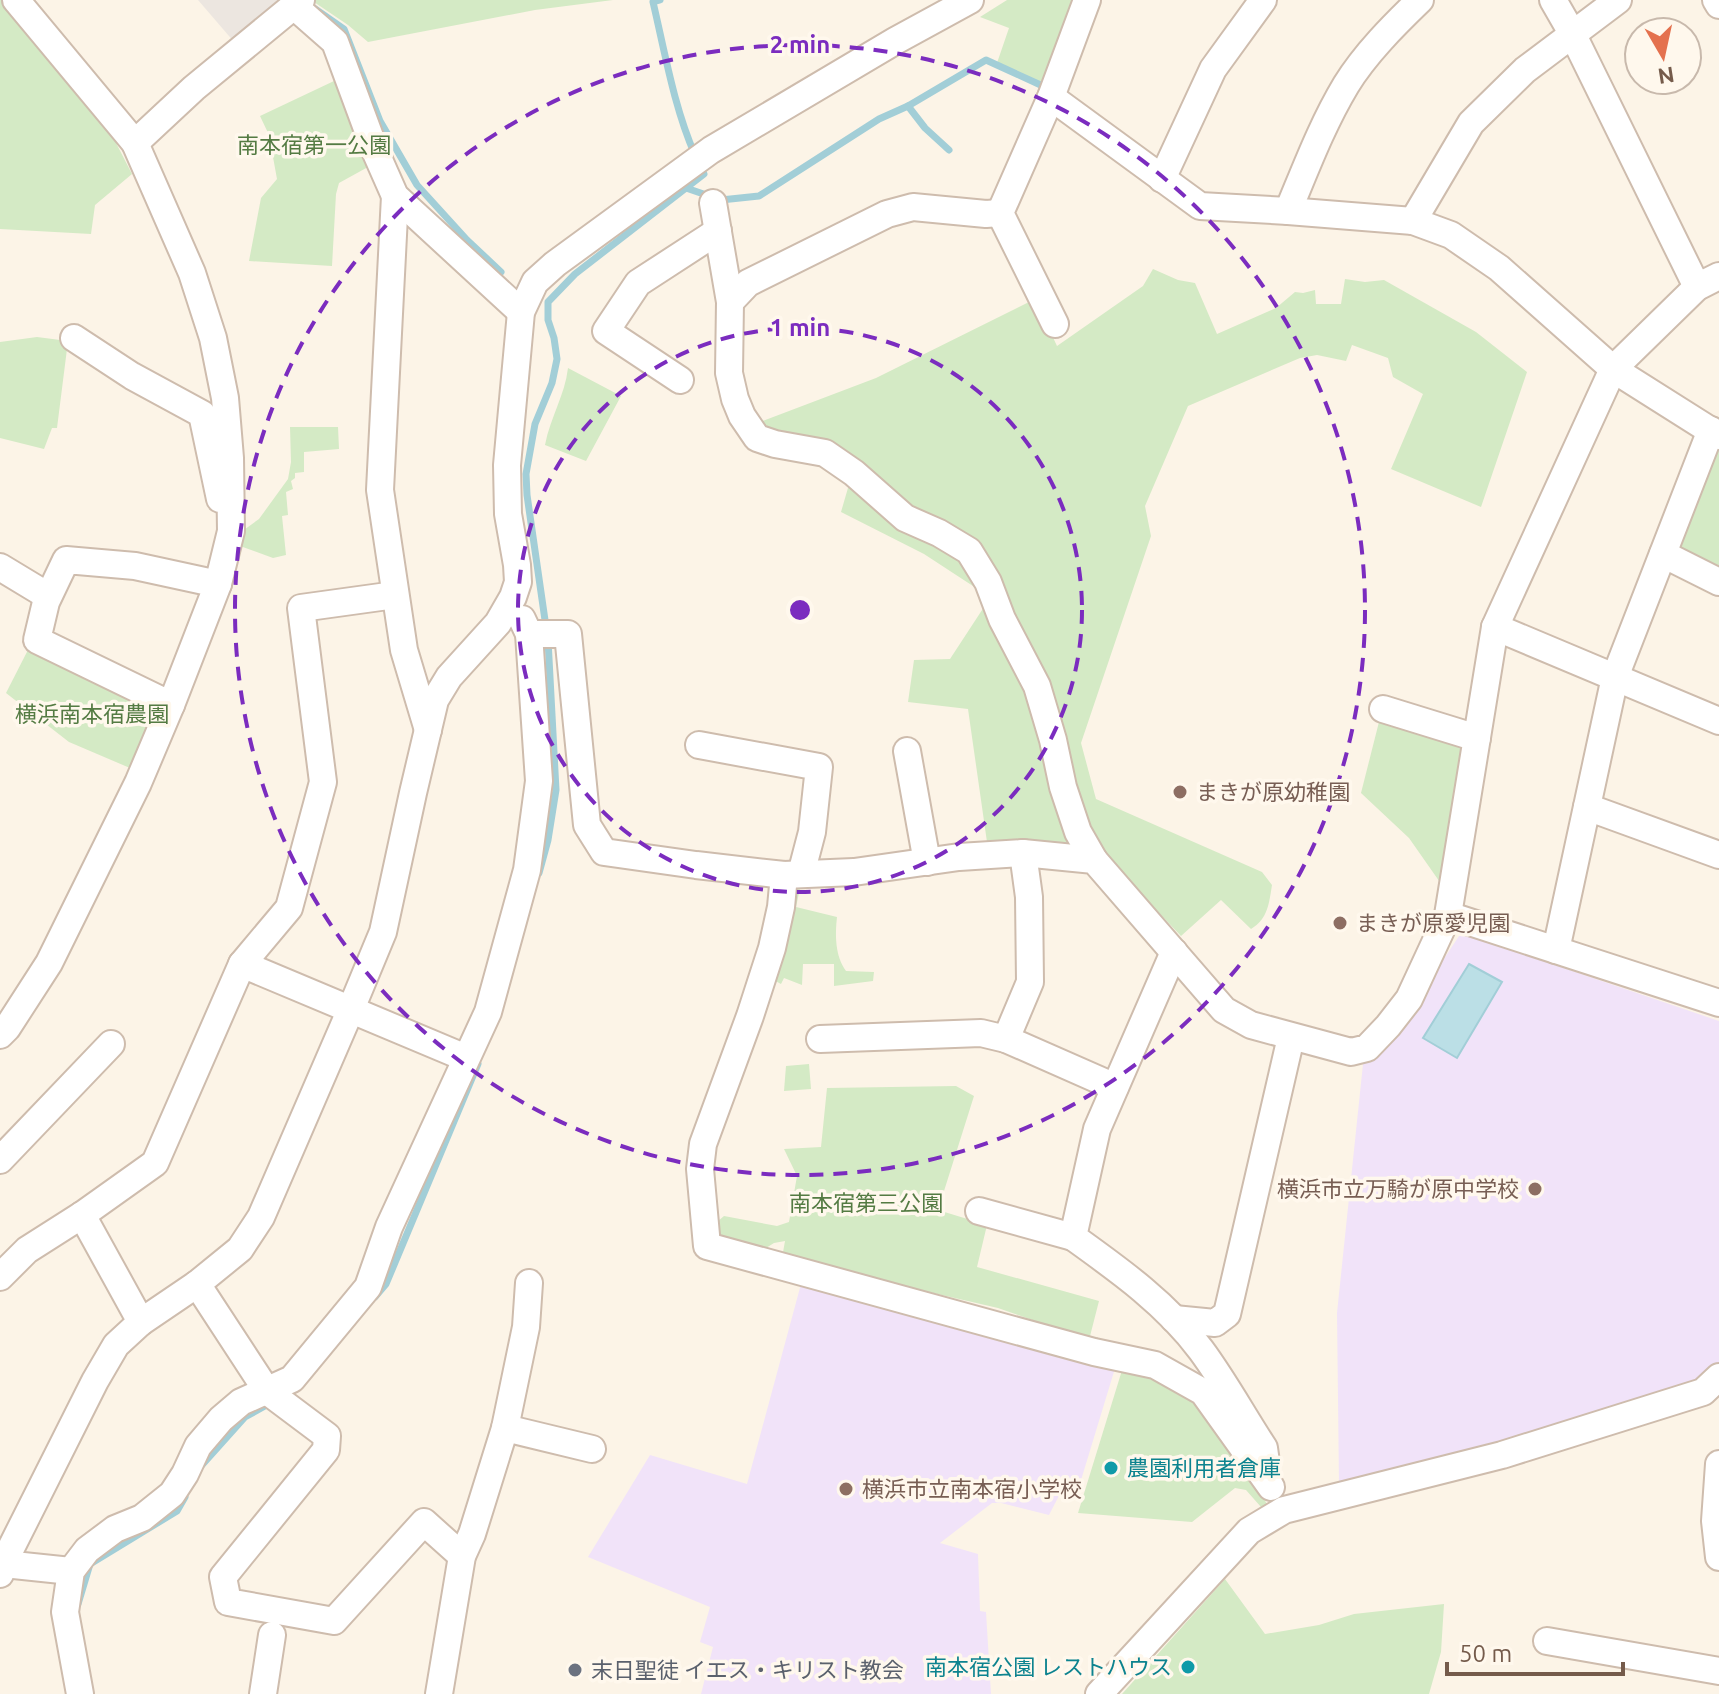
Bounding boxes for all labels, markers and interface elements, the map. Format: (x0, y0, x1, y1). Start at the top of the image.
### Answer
north arrow (1623, 16, 1703, 96)
text: 2 min (770, 31, 830, 58)
text: N (1656, 63, 1676, 90)
park label: 南本宿第一公園 (237, 132, 391, 157)
text: 1 min (770, 314, 830, 341)
centre of rings (786, 596, 814, 624)
park label: 横浜南本宿農園 (15, 701, 169, 726)
place label: まきが原幼稚園 (1196, 779, 1350, 804)
marker: まきが原幼稚園 (1171, 783, 1189, 801)
place label: まきが原愛児園 (1356, 910, 1510, 935)
marker: まきが原愛児園 (1331, 914, 1349, 932)
place label: 横浜市立万騎が原中学校 (1277, 1176, 1519, 1201)
marker: 横浜市立万騎が原中学校 (1526, 1180, 1544, 1198)
park label: 南本宿第三公園 (789, 1190, 943, 1215)
place label: 農園利用者倉庫 (1127, 1455, 1281, 1480)
marker: 農園利用者倉庫 (1102, 1459, 1120, 1477)
place label: 横浜市立南本宿小学校 (862, 1476, 1082, 1501)
marker: 横浜市立南本宿小学校 (837, 1480, 855, 1498)
scale bar (1447, 1626, 1623, 1676)
text: 50 m (1459, 1640, 1512, 1667)
place label: 南本宿公園 レストハウス (925, 1654, 1172, 1679)
place label: 末日聖徒 イエス・キリスト教会 (591, 1657, 904, 1682)
marker: 南本宿公園 レストハウス (1179, 1658, 1197, 1676)
marker: 末日聖徒 イエス・キリスト教会 (566, 1661, 584, 1679)

